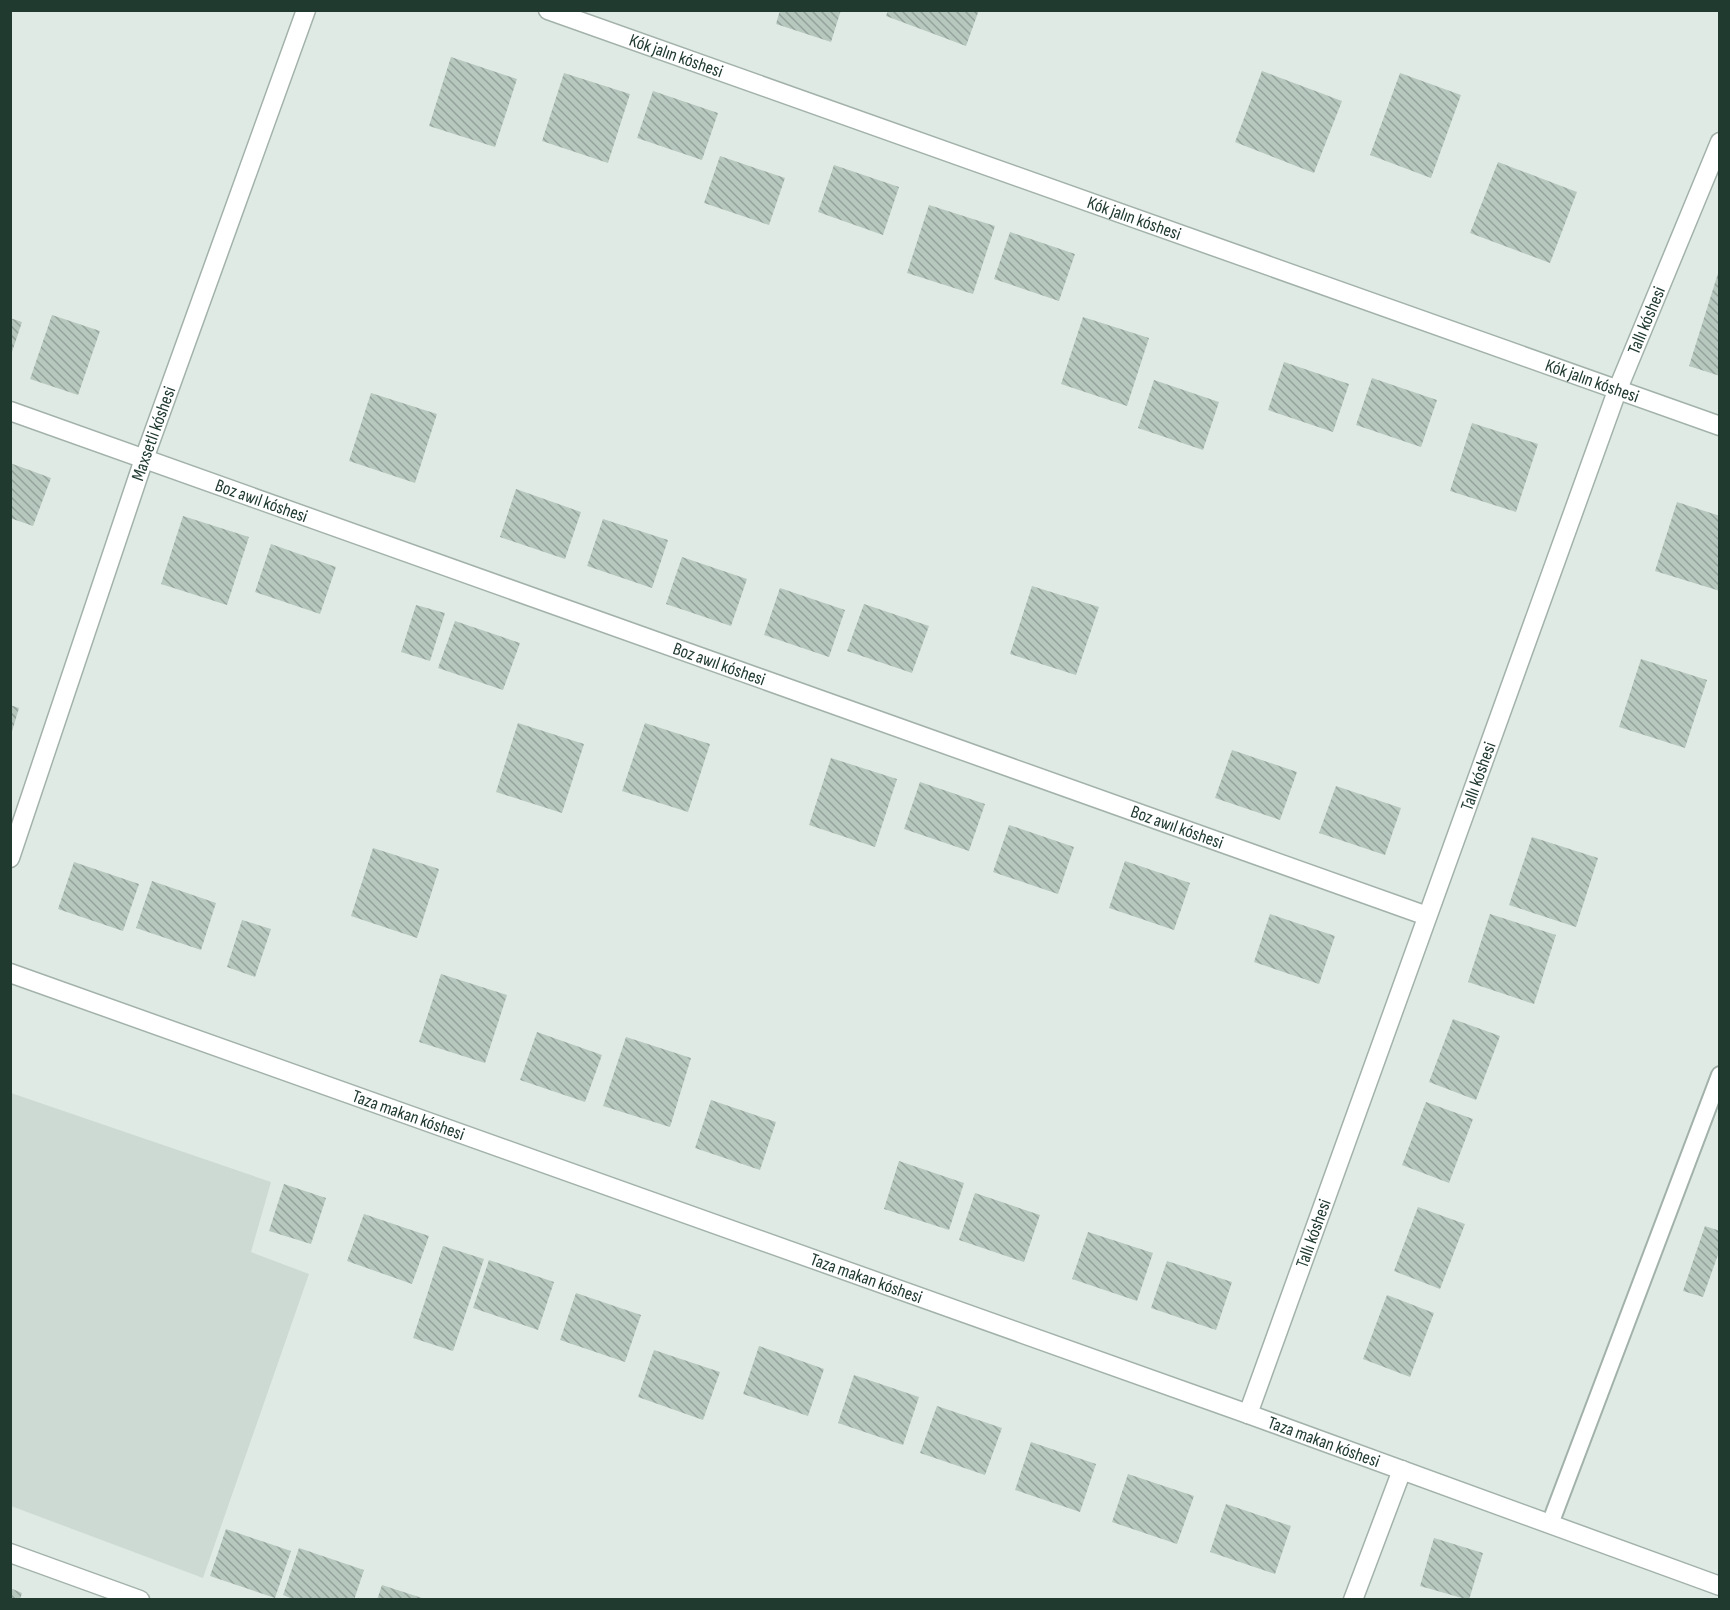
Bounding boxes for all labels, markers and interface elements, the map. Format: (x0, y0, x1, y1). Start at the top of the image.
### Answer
street label: Kók jalın kóshesi (627, 29, 726, 82)
street label: Kók jalın kóshesi (1085, 192, 1184, 244)
street label: Tallı kóshesi (1623, 283, 1670, 357)
street label: Kók jalın kóshesi (1543, 354, 1642, 407)
street label: Maxsetli kóshesi (127, 383, 180, 484)
street label: Boz awıl kóshesi (212, 475, 311, 527)
street label: Boz awıl kóshesi (670, 638, 768, 690)
street label: Tallı kóshesi (1456, 739, 1500, 813)
street label: Boz awıl kóshesi (1128, 801, 1226, 853)
street label: Taza makan kóshesi (350, 1085, 467, 1145)
street label: Tallı kóshesi (1291, 1196, 1335, 1271)
street label: Taza makan kóshesi (807, 1248, 925, 1308)
street label: Taza makan kóshesi (1265, 1412, 1383, 1472)

